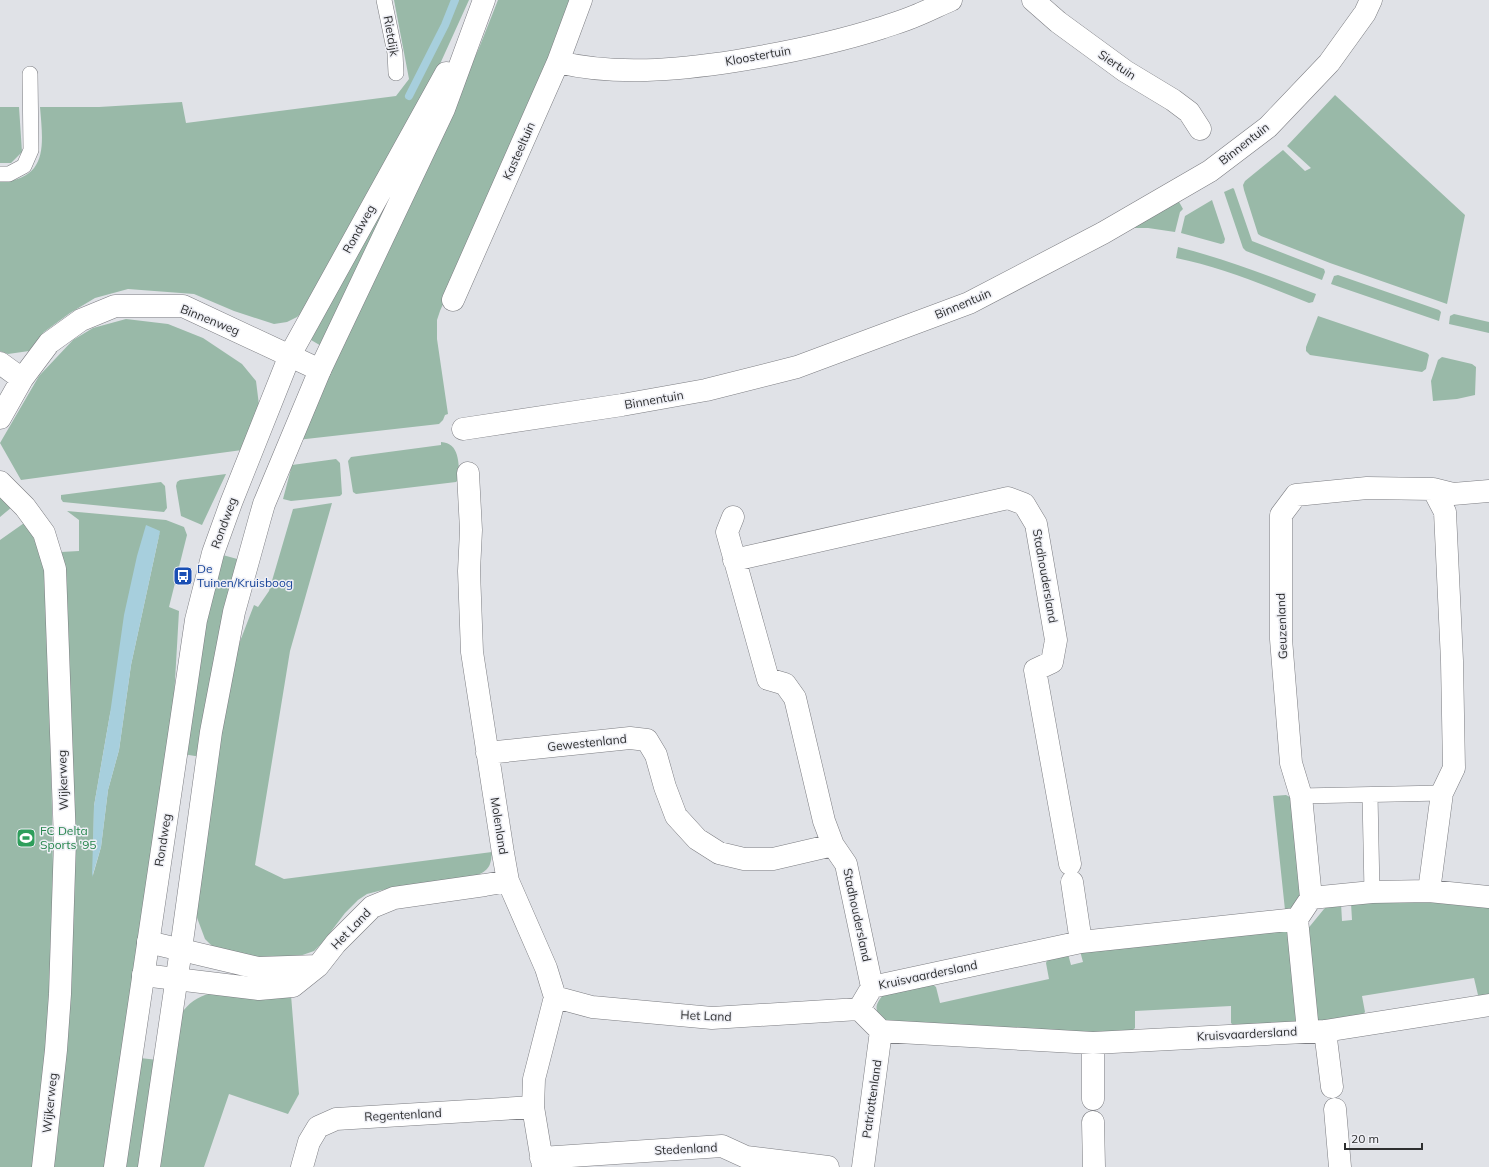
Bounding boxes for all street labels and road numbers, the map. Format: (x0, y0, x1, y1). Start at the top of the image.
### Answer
street label: Rietdijk (381, 14, 403, 58)
street label: Kloostertuin (724, 42, 792, 69)
street label: Siertuin (1095, 46, 1139, 83)
street label: Binnentuin (1216, 119, 1272, 168)
street label: Kasteeltuin (499, 120, 538, 182)
street label: Rondweg (339, 202, 378, 256)
street label: Binnentuin (932, 285, 993, 322)
street label: Binnenweg (178, 301, 242, 338)
street label: Binnentuin (623, 387, 685, 412)
street label: Rondweg (207, 495, 240, 550)
street label: Stadhoudersland (1030, 528, 1061, 624)
street label: Geuzenland (1273, 593, 1290, 659)
street label: Gewestenland (546, 731, 628, 754)
street label: Wijkerweg (54, 750, 71, 810)
street label: Molenland (488, 796, 511, 856)
street label: Rondweg (151, 812, 174, 867)
street label: Stadhoudersland (840, 867, 875, 963)
street label: Het Land (328, 905, 374, 952)
street label: Kruisvaardersland (877, 957, 979, 992)
street label: Het Land (680, 1007, 732, 1024)
street label: Kruisvaardersland (1196, 1023, 1298, 1044)
street label: Patriottenland (859, 1059, 884, 1139)
street label: Wijkerweg (39, 1072, 60, 1134)
street label: Regentenland (364, 1105, 442, 1124)
street label: Stedenland (654, 1139, 718, 1158)

